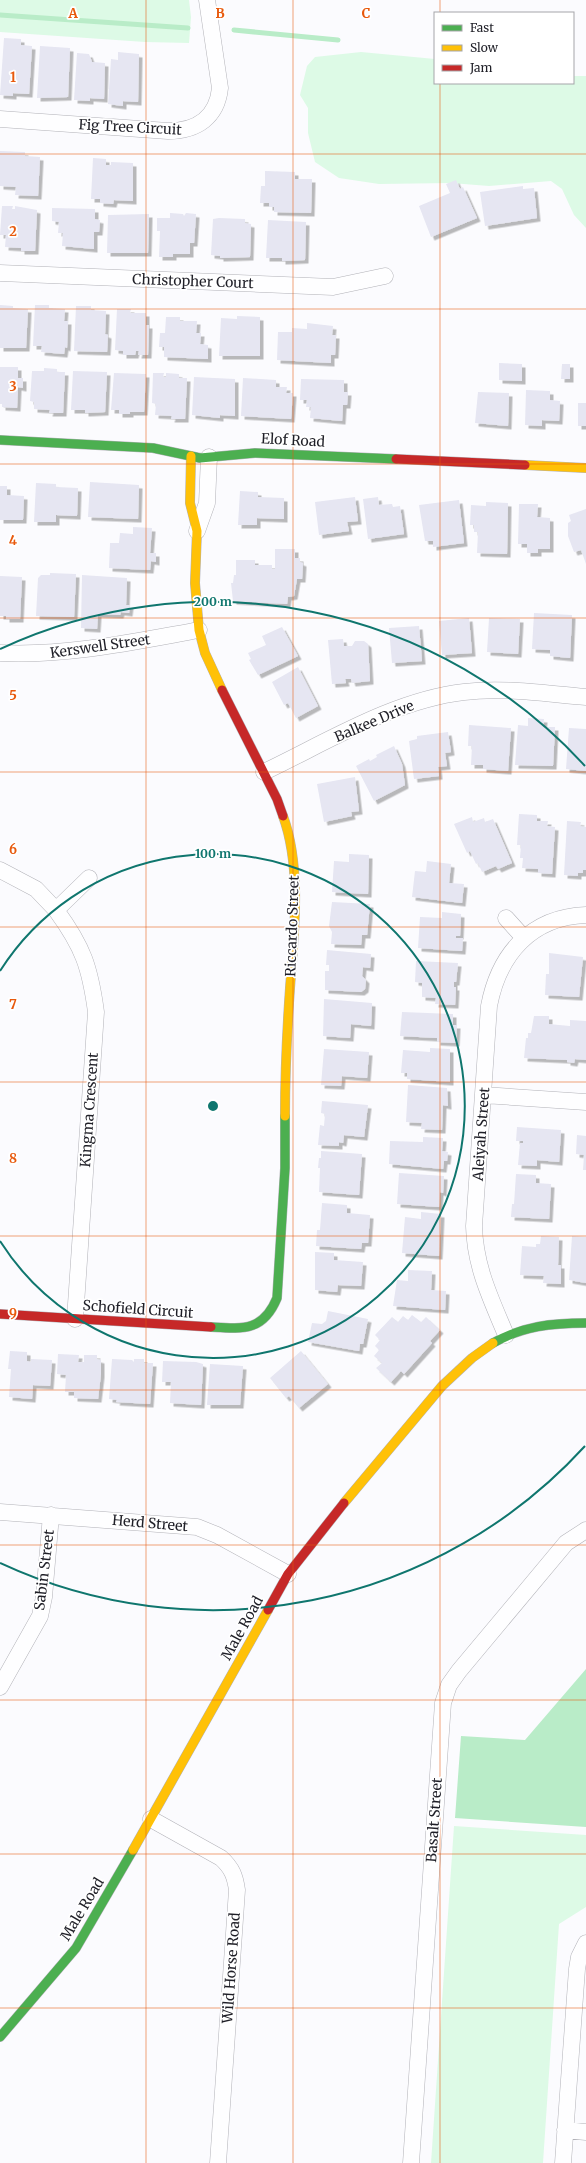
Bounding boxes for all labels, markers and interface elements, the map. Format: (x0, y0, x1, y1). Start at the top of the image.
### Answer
text: A (67, 5, 78, 22)
text: B (215, 5, 225, 22)
text: C (362, 5, 371, 22)
legend (434, 12, 574, 84)
text: Fast (470, 20, 494, 35)
text: Slow (470, 40, 499, 55)
text: Jam (469, 60, 493, 75)
text: 1 (10, 69, 16, 86)
street label: Fig Tree Circuit (78, 115, 183, 139)
text: 2 (9, 223, 17, 240)
street label: Christopher Court (132, 270, 255, 292)
text: 3 (9, 378, 17, 395)
street label: Elof Road (261, 429, 326, 451)
text: 4 (9, 532, 18, 549)
text: 200 m (194, 594, 232, 609)
street label: Kerswell Street (49, 630, 152, 662)
text: 5 (9, 687, 17, 704)
street label: Balkee Drive (331, 696, 417, 746)
text: 6 (9, 841, 17, 858)
text: 100 m (195, 846, 231, 861)
street label: Riccardo Street (281, 874, 303, 977)
text: 7 (9, 996, 17, 1013)
street label: Kingma Crescent (76, 1051, 102, 1168)
street label: Aleiyah Street (469, 1086, 493, 1183)
centre of rings (206, 1099, 220, 1113)
text: 8 (9, 1150, 17, 1167)
street label: Schofield Circuit (82, 1296, 195, 1322)
text: 9 (9, 1305, 17, 1322)
street label: Herd Street (111, 1511, 189, 1535)
street label: Sabin Street (30, 1528, 58, 1612)
street label: Male Road (217, 1592, 267, 1663)
street label: Basalt Street (422, 1776, 446, 1863)
street label: Male Road (56, 1874, 108, 1944)
street label: Wild Horse Road (218, 1911, 244, 2025)

